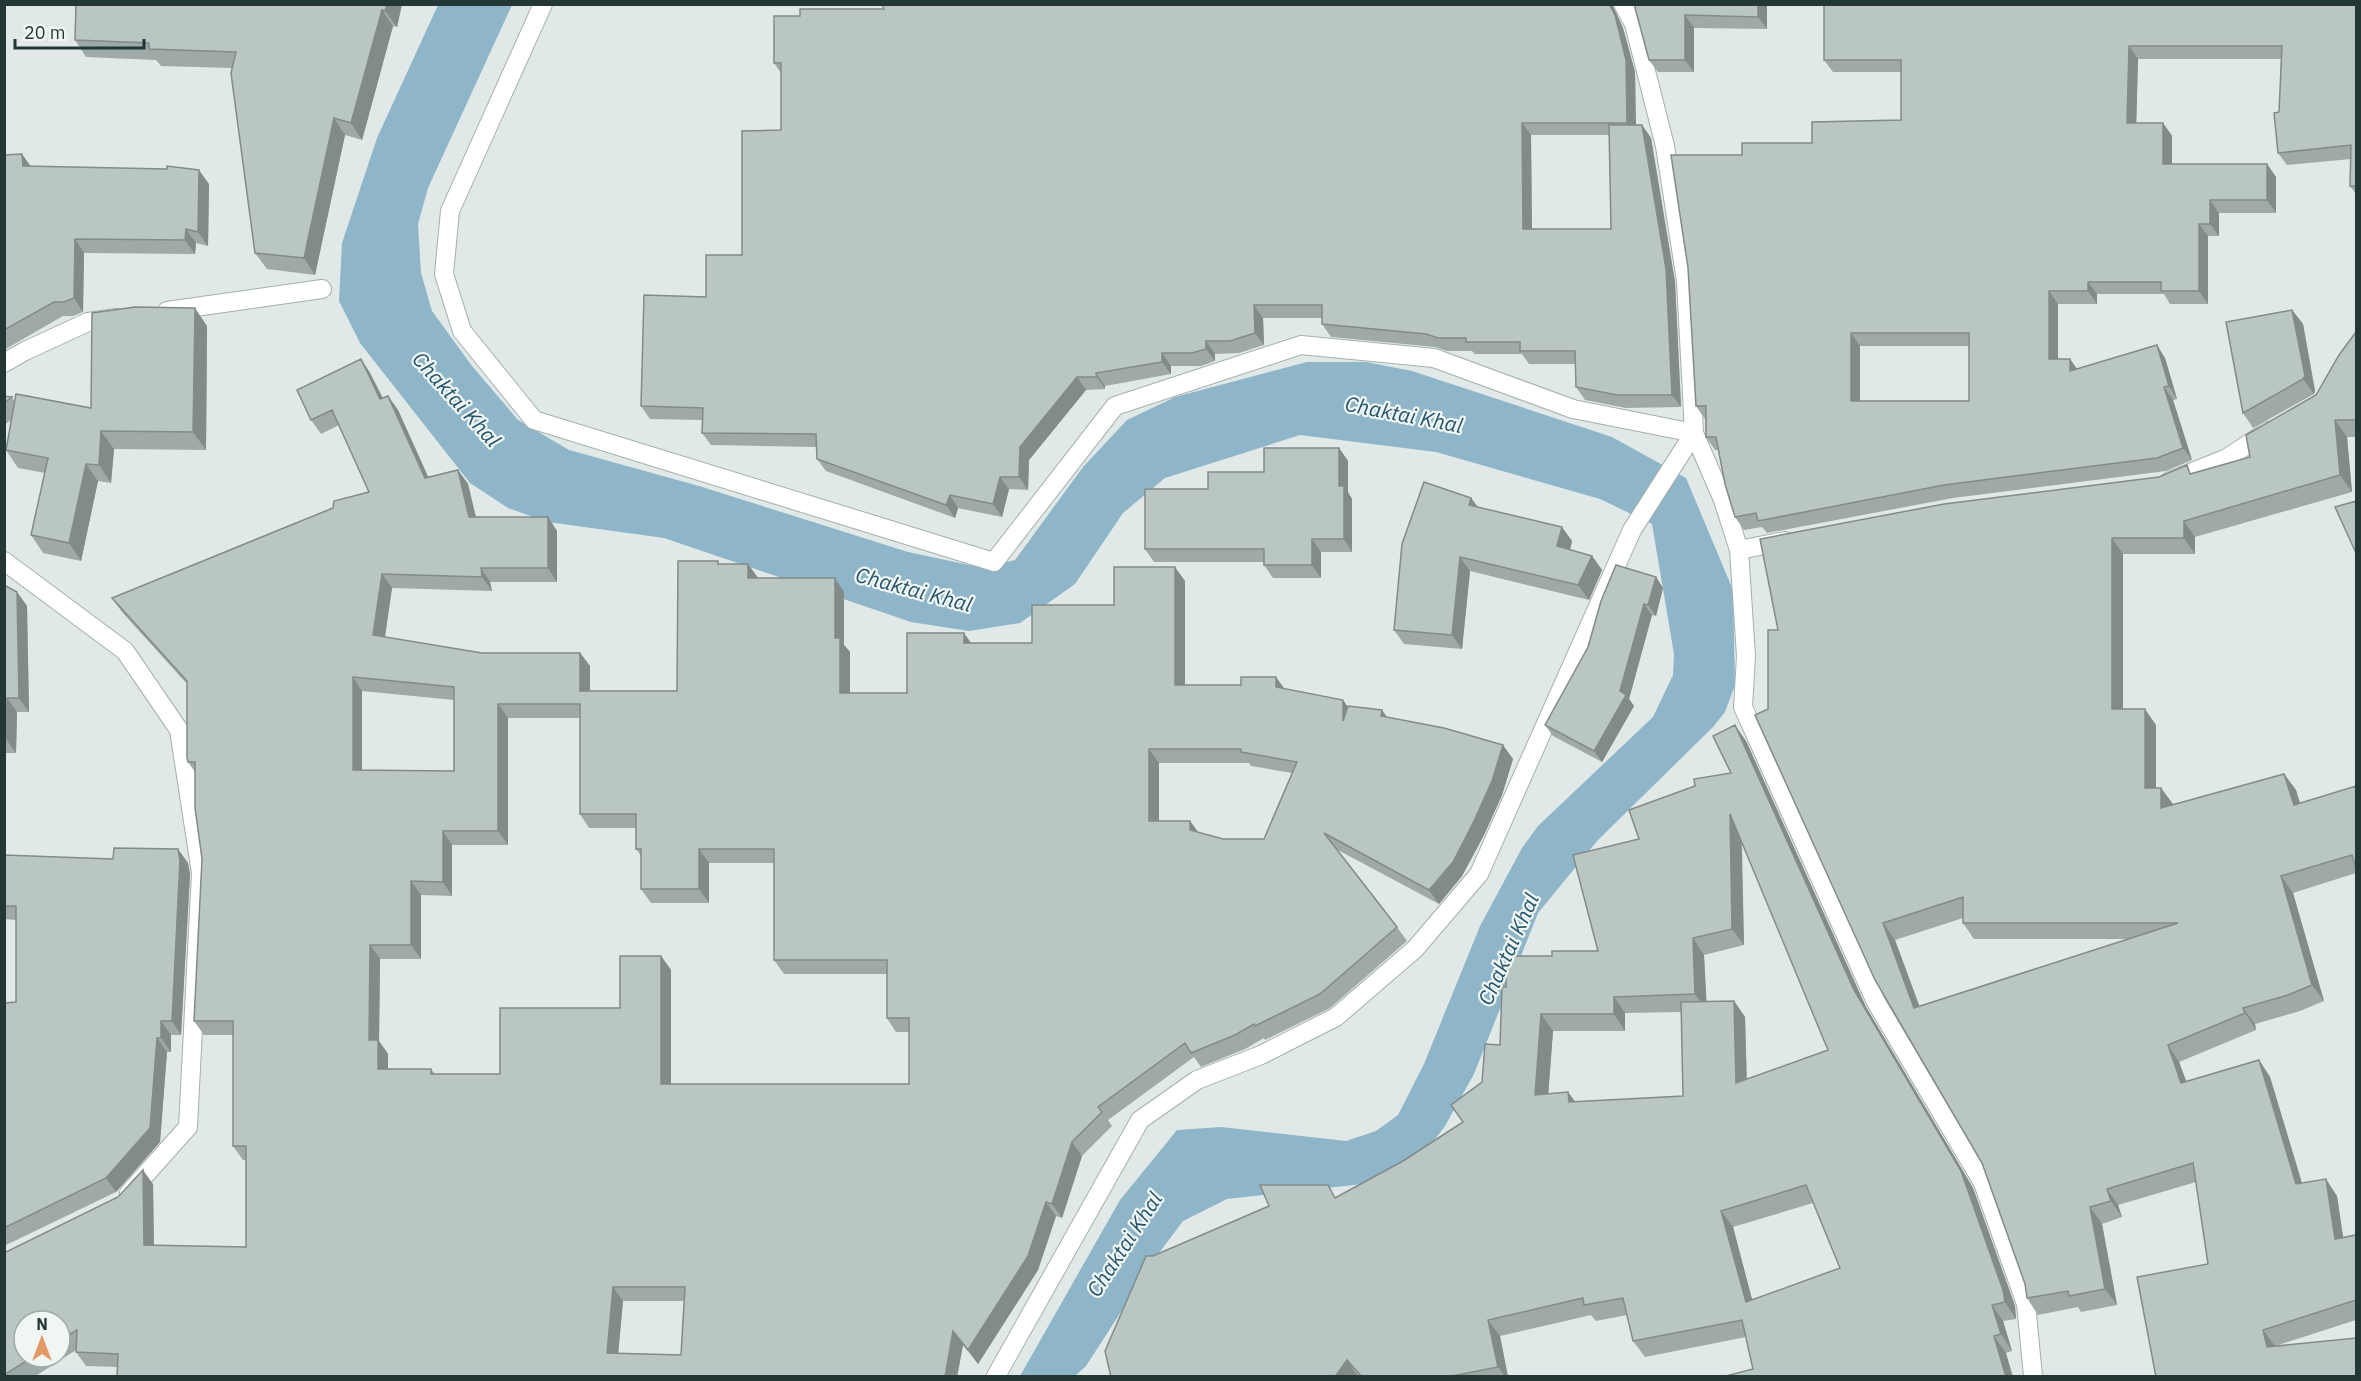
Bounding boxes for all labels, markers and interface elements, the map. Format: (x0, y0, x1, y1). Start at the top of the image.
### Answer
scale bar (15, 12, 144, 50)
text: 20 m (24, 21, 66, 44)
water label: Chaktai Khal (407, 345, 508, 453)
water label: Chaktai Khal (1343, 389, 1466, 439)
water label: Chaktai Khal (853, 560, 976, 618)
water label: Chaktai Khal (1471, 888, 1545, 1009)
water label: Chaktai Khal (1080, 1186, 1168, 1302)
north arrow (12, 1309, 72, 1369)
text: N (36, 1314, 48, 1334)

